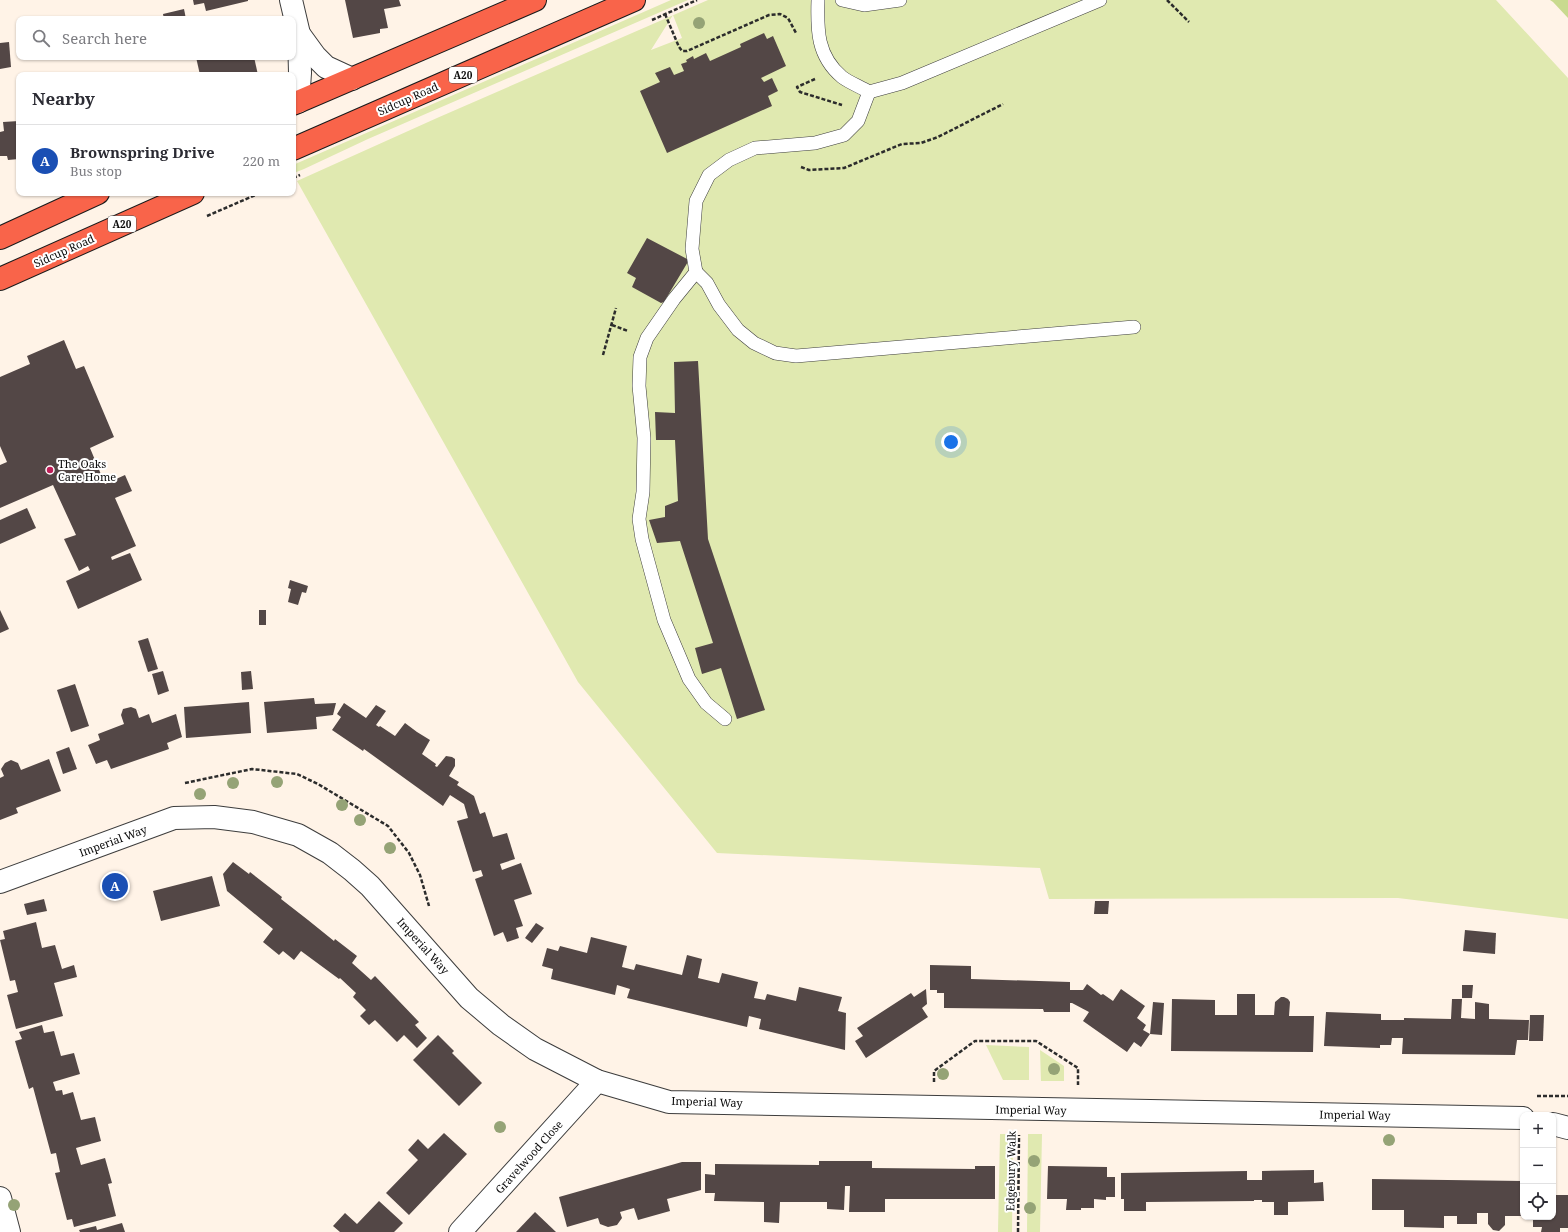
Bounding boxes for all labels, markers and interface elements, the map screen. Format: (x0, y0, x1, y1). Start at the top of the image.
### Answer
search box (16, 16, 296, 60)
icon: search (30, 27, 52, 49)
text: Search here (62, 28, 147, 48)
road number: A20 (449, 67, 477, 83)
street label: Sidcup Road (375, 78, 441, 119)
text: Nearby (32, 87, 95, 110)
text: Brownspring Drive (70, 142, 215, 162)
text: A (40, 152, 50, 170)
text: 220 m (243, 152, 280, 170)
text: Bus stop (70, 162, 122, 180)
road number: A20 (108, 216, 136, 232)
street label: Sidcup Road (31, 230, 97, 271)
your location (941, 432, 961, 452)
place label: The Oaks Care Home (58, 456, 116, 484)
marker: The Oaks Care Home (45, 465, 55, 475)
street label: Imperial Way (77, 821, 150, 860)
pin: A (102, 871, 128, 901)
street label: Imperial Way (394, 914, 453, 978)
street label: Imperial Way (671, 1093, 744, 1110)
street label: Imperial Way (995, 1101, 1068, 1118)
street label: Imperial Way (1319, 1106, 1392, 1123)
map controls (1520, 1112, 1556, 1220)
button: + (1520, 1112, 1556, 1148)
street label: Gravelwood Close (492, 1117, 566, 1197)
street label: Edgebury Walk (1002, 1130, 1019, 1211)
button: − (1520, 1148, 1556, 1184)
button: locate (1520, 1184, 1556, 1220)

